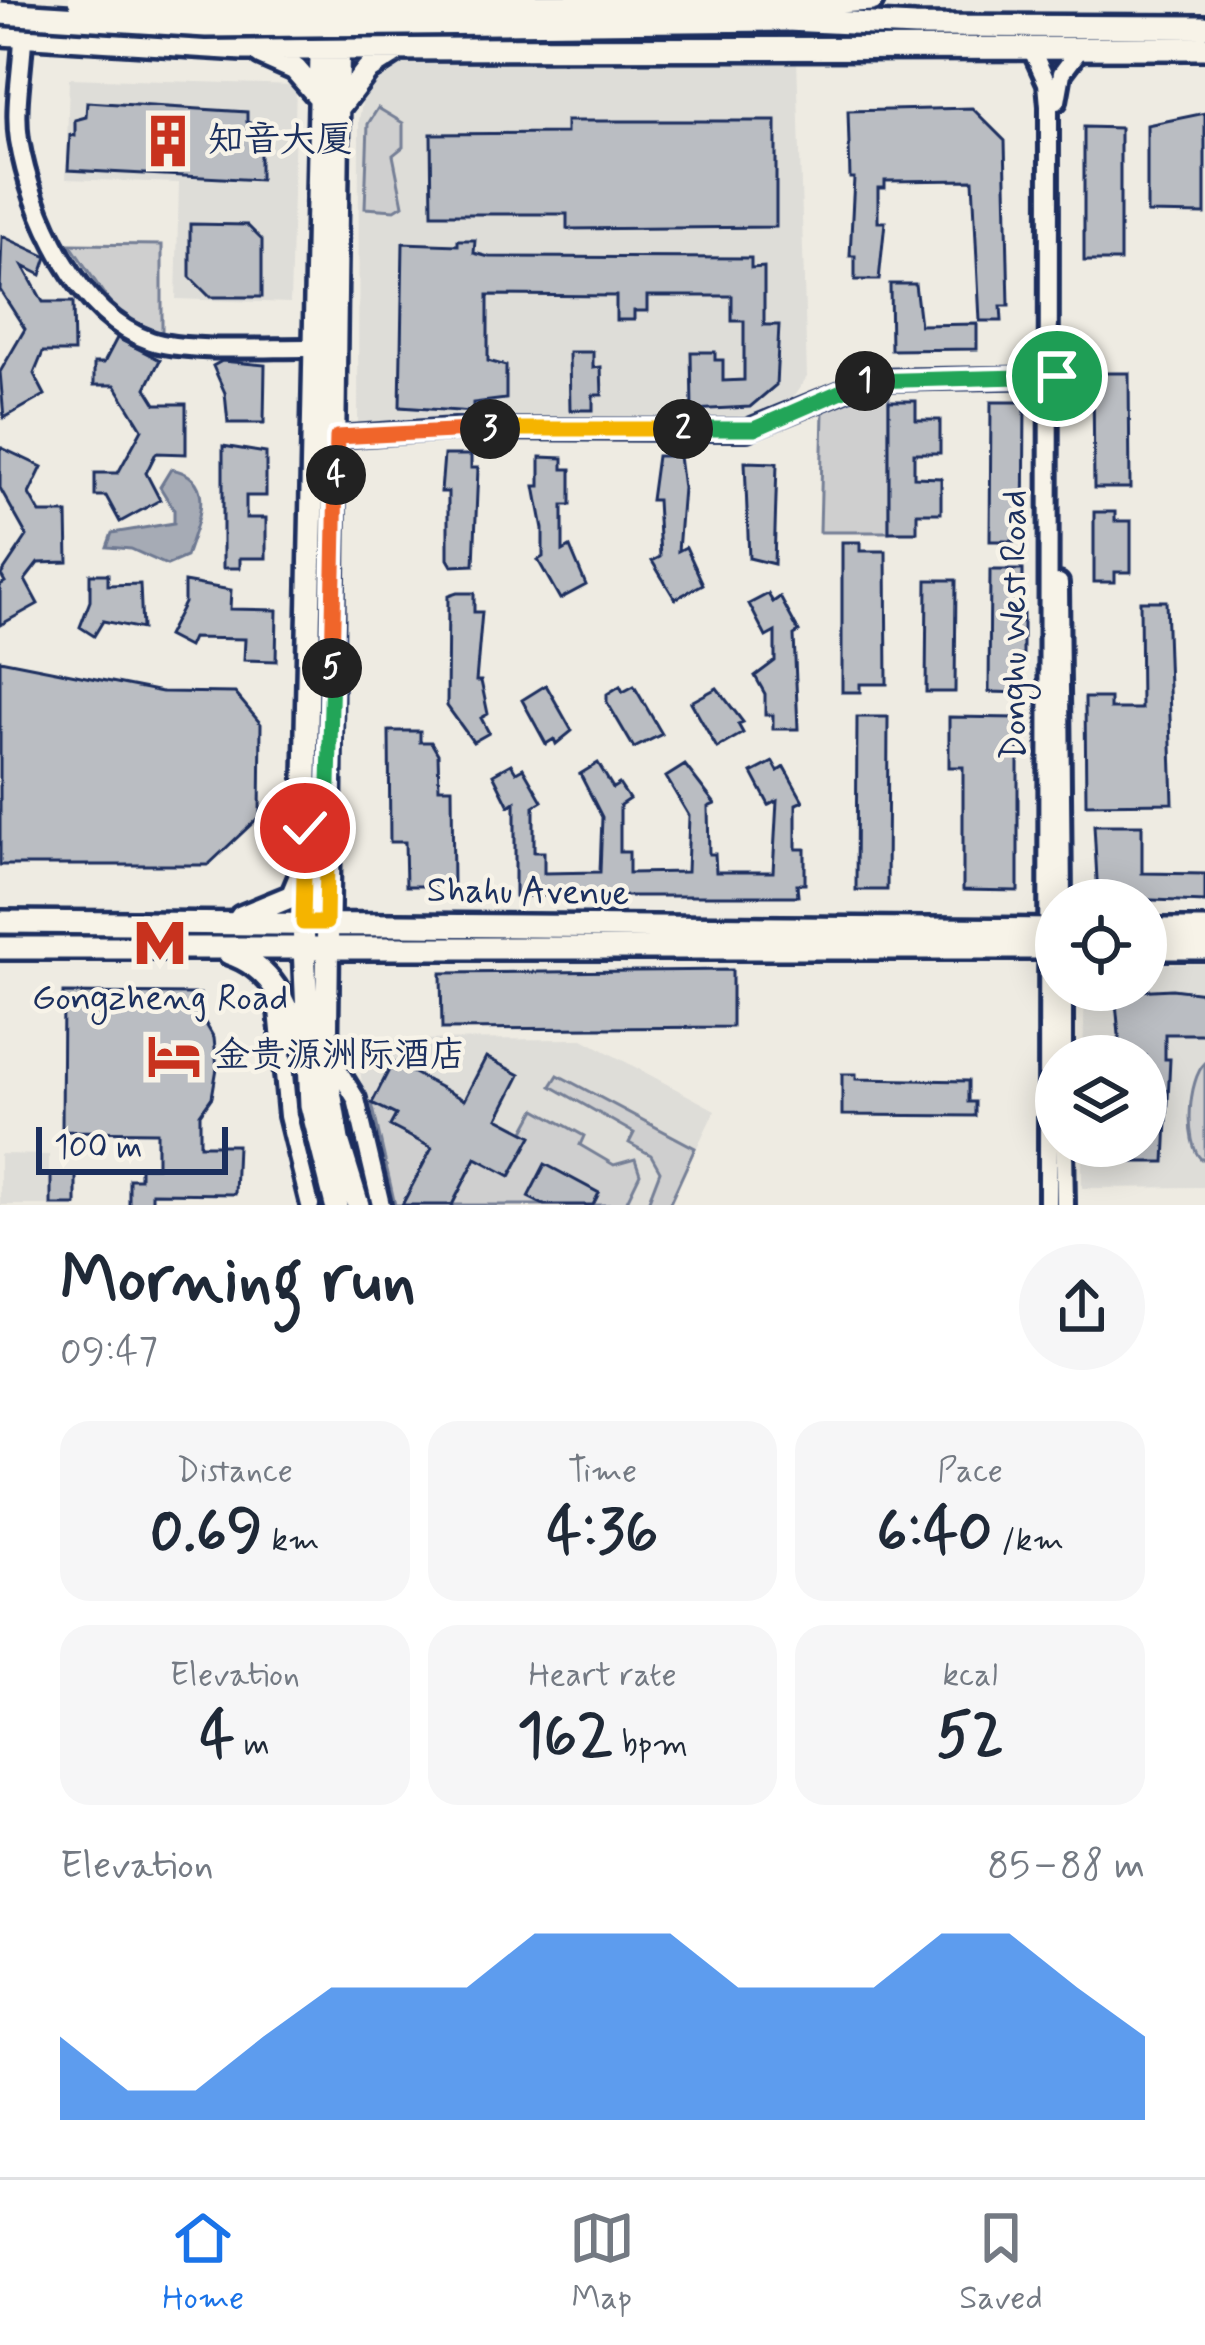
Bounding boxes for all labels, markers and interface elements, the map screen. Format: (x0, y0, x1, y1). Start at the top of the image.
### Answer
building icon: 知音大厦 (139, 112, 197, 170)
place label: 知音大厦 (208, 118, 352, 165)
pin (1006, 325, 1108, 427)
icon: arrive (1024, 343, 1090, 409)
pin: 1 (835, 351, 895, 411)
text: 1 (858, 359, 872, 403)
pin: 3 (460, 399, 520, 459)
pin: 2 (653, 399, 713, 459)
text: 3 (483, 407, 497, 451)
text: 2 (675, 407, 691, 451)
pin: 4 (306, 445, 366, 505)
text: 4 (326, 453, 346, 497)
street label: Donghu West Road (992, 490, 1041, 760)
pin: 5 (302, 638, 362, 698)
text: 5 (322, 646, 342, 690)
pin (254, 777, 356, 879)
icon: check (272, 795, 338, 861)
street label: Shahu Avenue (426, 868, 630, 918)
map controls (1035, 879, 1167, 1167)
button: locate (1035, 879, 1167, 1011)
metro station icon: Gongzheng Road (131, 914, 189, 972)
place label: Gongzheng Road (32, 976, 288, 1025)
hotel icon: 金贵源洲际酒店 (145, 1027, 203, 1085)
place label: 金贵源洲际酒店 (214, 1033, 466, 1080)
button: layers (1035, 1035, 1167, 1167)
scale bar (36, 1121, 228, 1174)
text: 100 m (54, 1126, 143, 1170)
text: Morning run (60, 1239, 416, 1325)
button: share (1019, 1244, 1145, 1370)
text: 09:47 (60, 1327, 158, 1378)
text: Distance (177, 1450, 293, 1494)
text: Time (568, 1450, 637, 1494)
text: Pace (937, 1450, 1003, 1494)
text: 0.69 (150, 1494, 263, 1573)
text: 4:36 (547, 1494, 658, 1573)
text: 6:40 (876, 1494, 992, 1573)
text: km (263, 1519, 320, 1563)
text: /km (992, 1519, 1064, 1563)
text: Elevation (170, 1654, 300, 1698)
text: Heart rate (528, 1654, 677, 1698)
text: kcal (942, 1654, 998, 1698)
text: 4 (200, 1698, 235, 1777)
text: 162 (517, 1698, 613, 1777)
text: 52 (936, 1698, 1004, 1777)
text: m (235, 1723, 270, 1767)
text: bpm (613, 1723, 688, 1767)
text: Elevation (60, 1841, 214, 1892)
text: 85–88 m (987, 1841, 1145, 1892)
tab: Home (162, 2205, 244, 2321)
tab: Map (569, 2205, 635, 2321)
tab: Saved (959, 2205, 1043, 2321)

